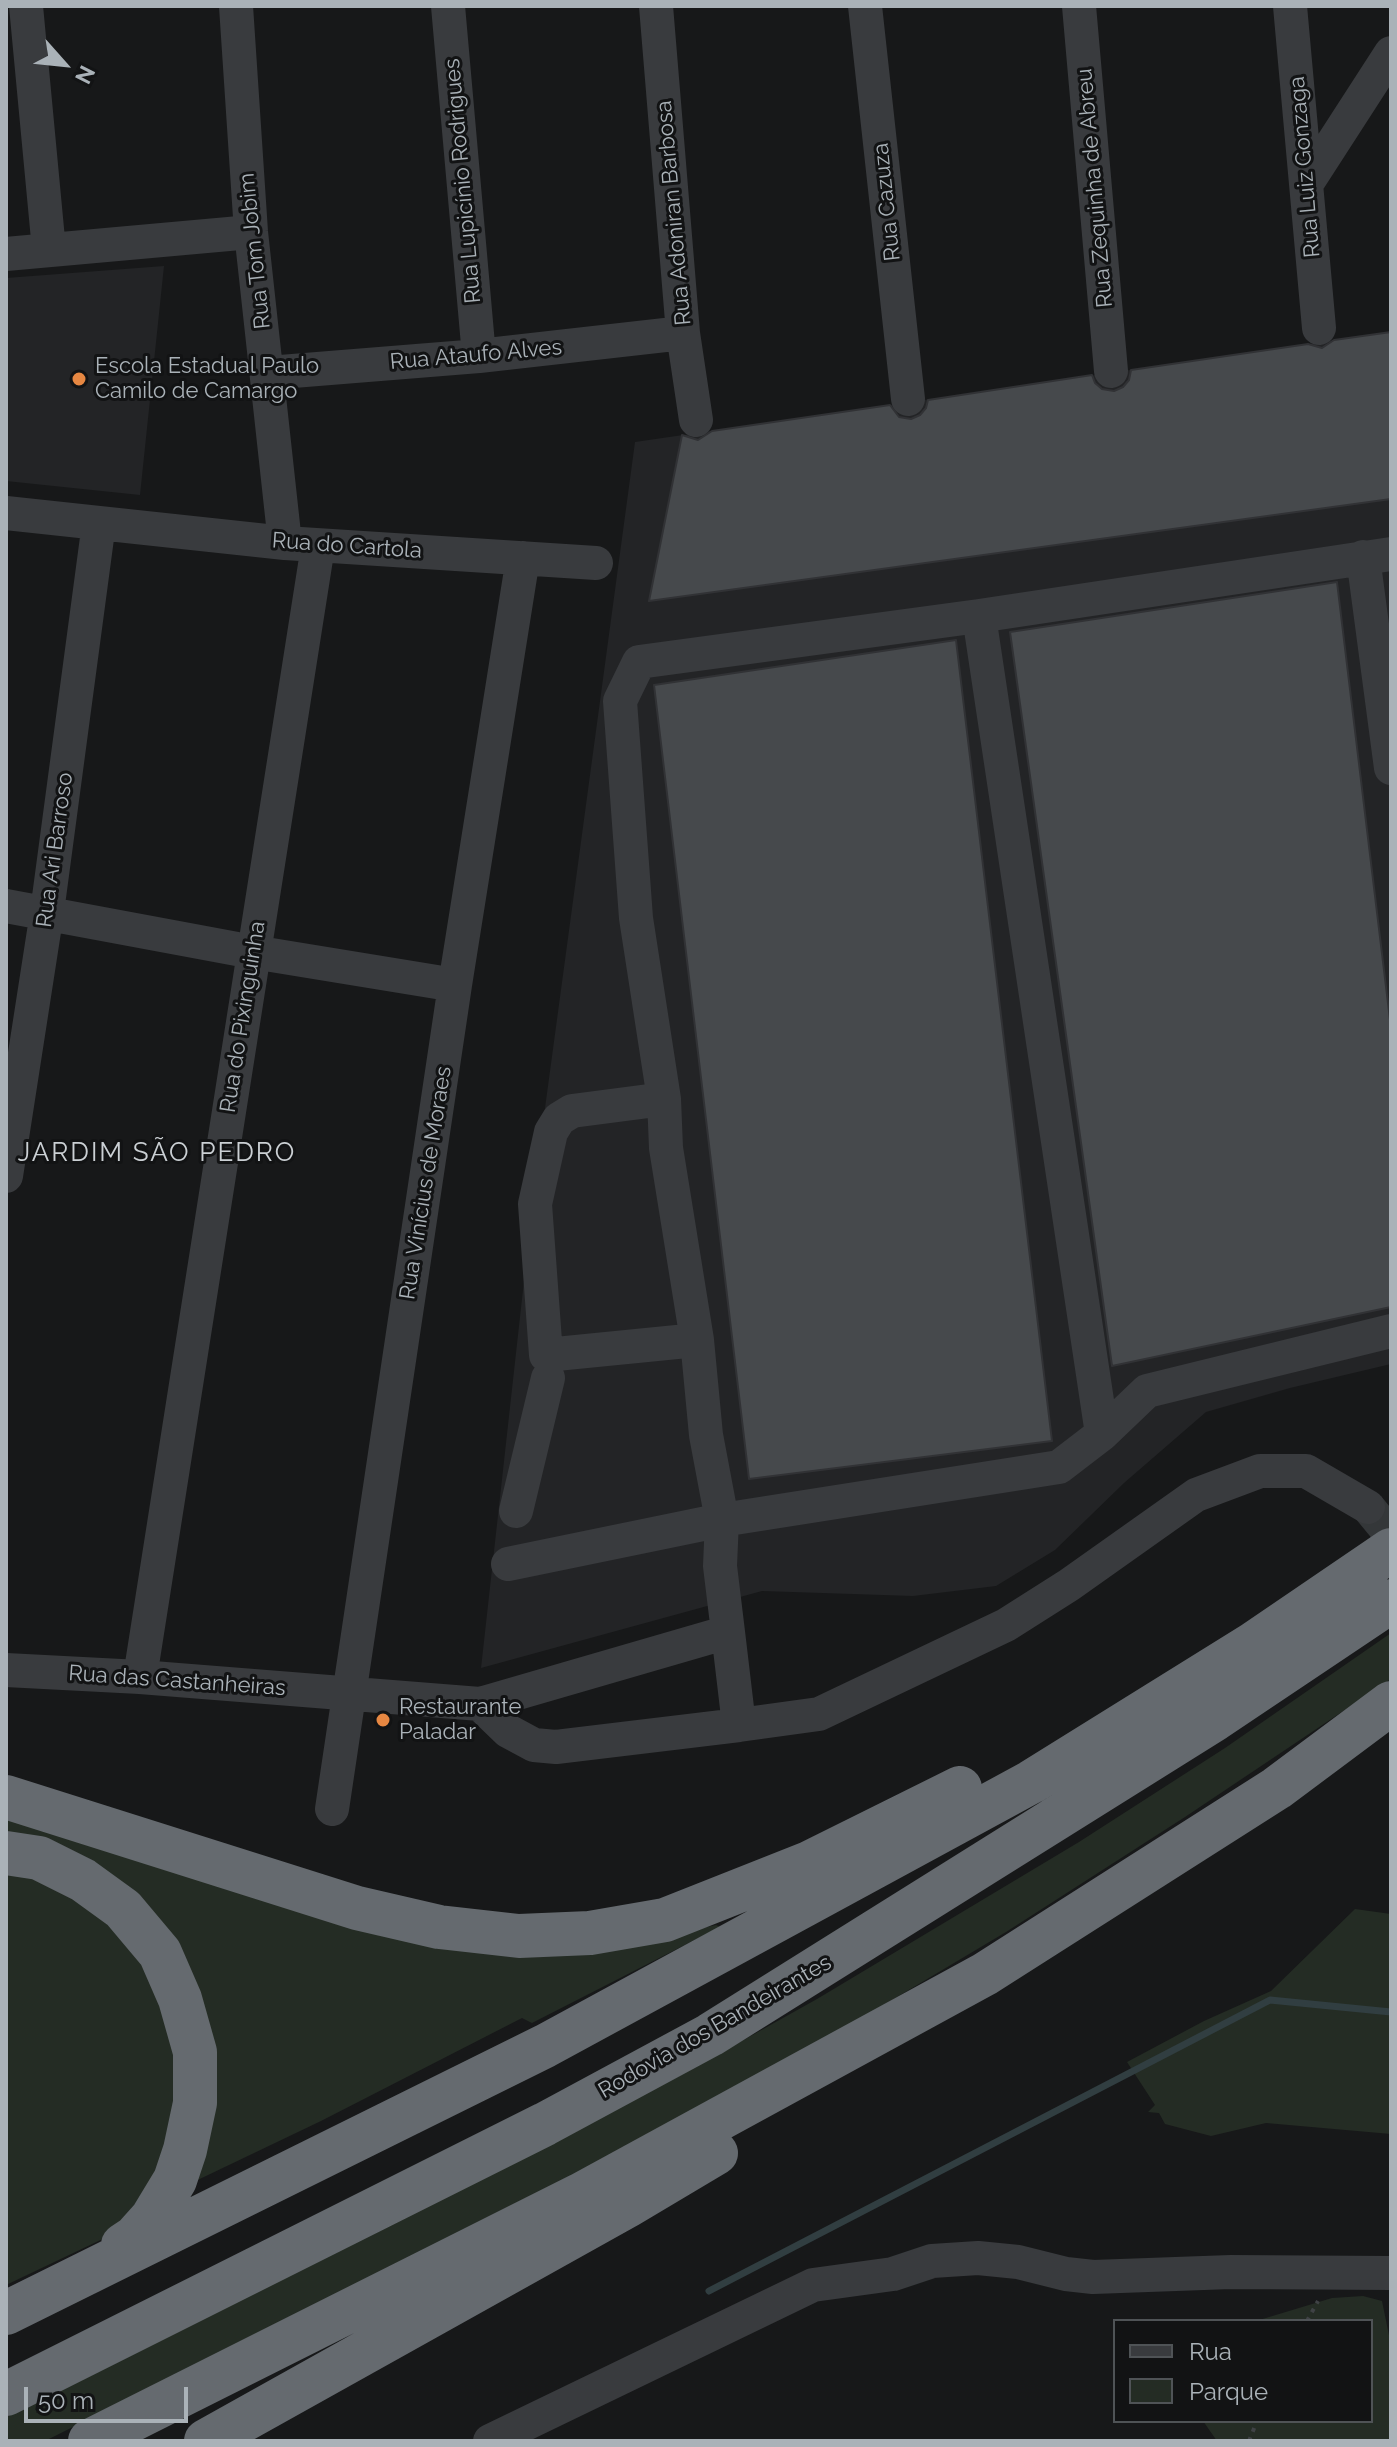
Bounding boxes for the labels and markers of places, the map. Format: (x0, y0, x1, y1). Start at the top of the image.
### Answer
place label: Escola Estadual Paulo Camilo de Camargo (95, 353, 319, 404)
marker: Escola Estadual Paulo Camilo de Camargo (70, 370, 88, 388)
place label: Restaurante Paladar (399, 1694, 521, 1746)
marker: Restaurante Paladar (374, 1711, 392, 1729)

